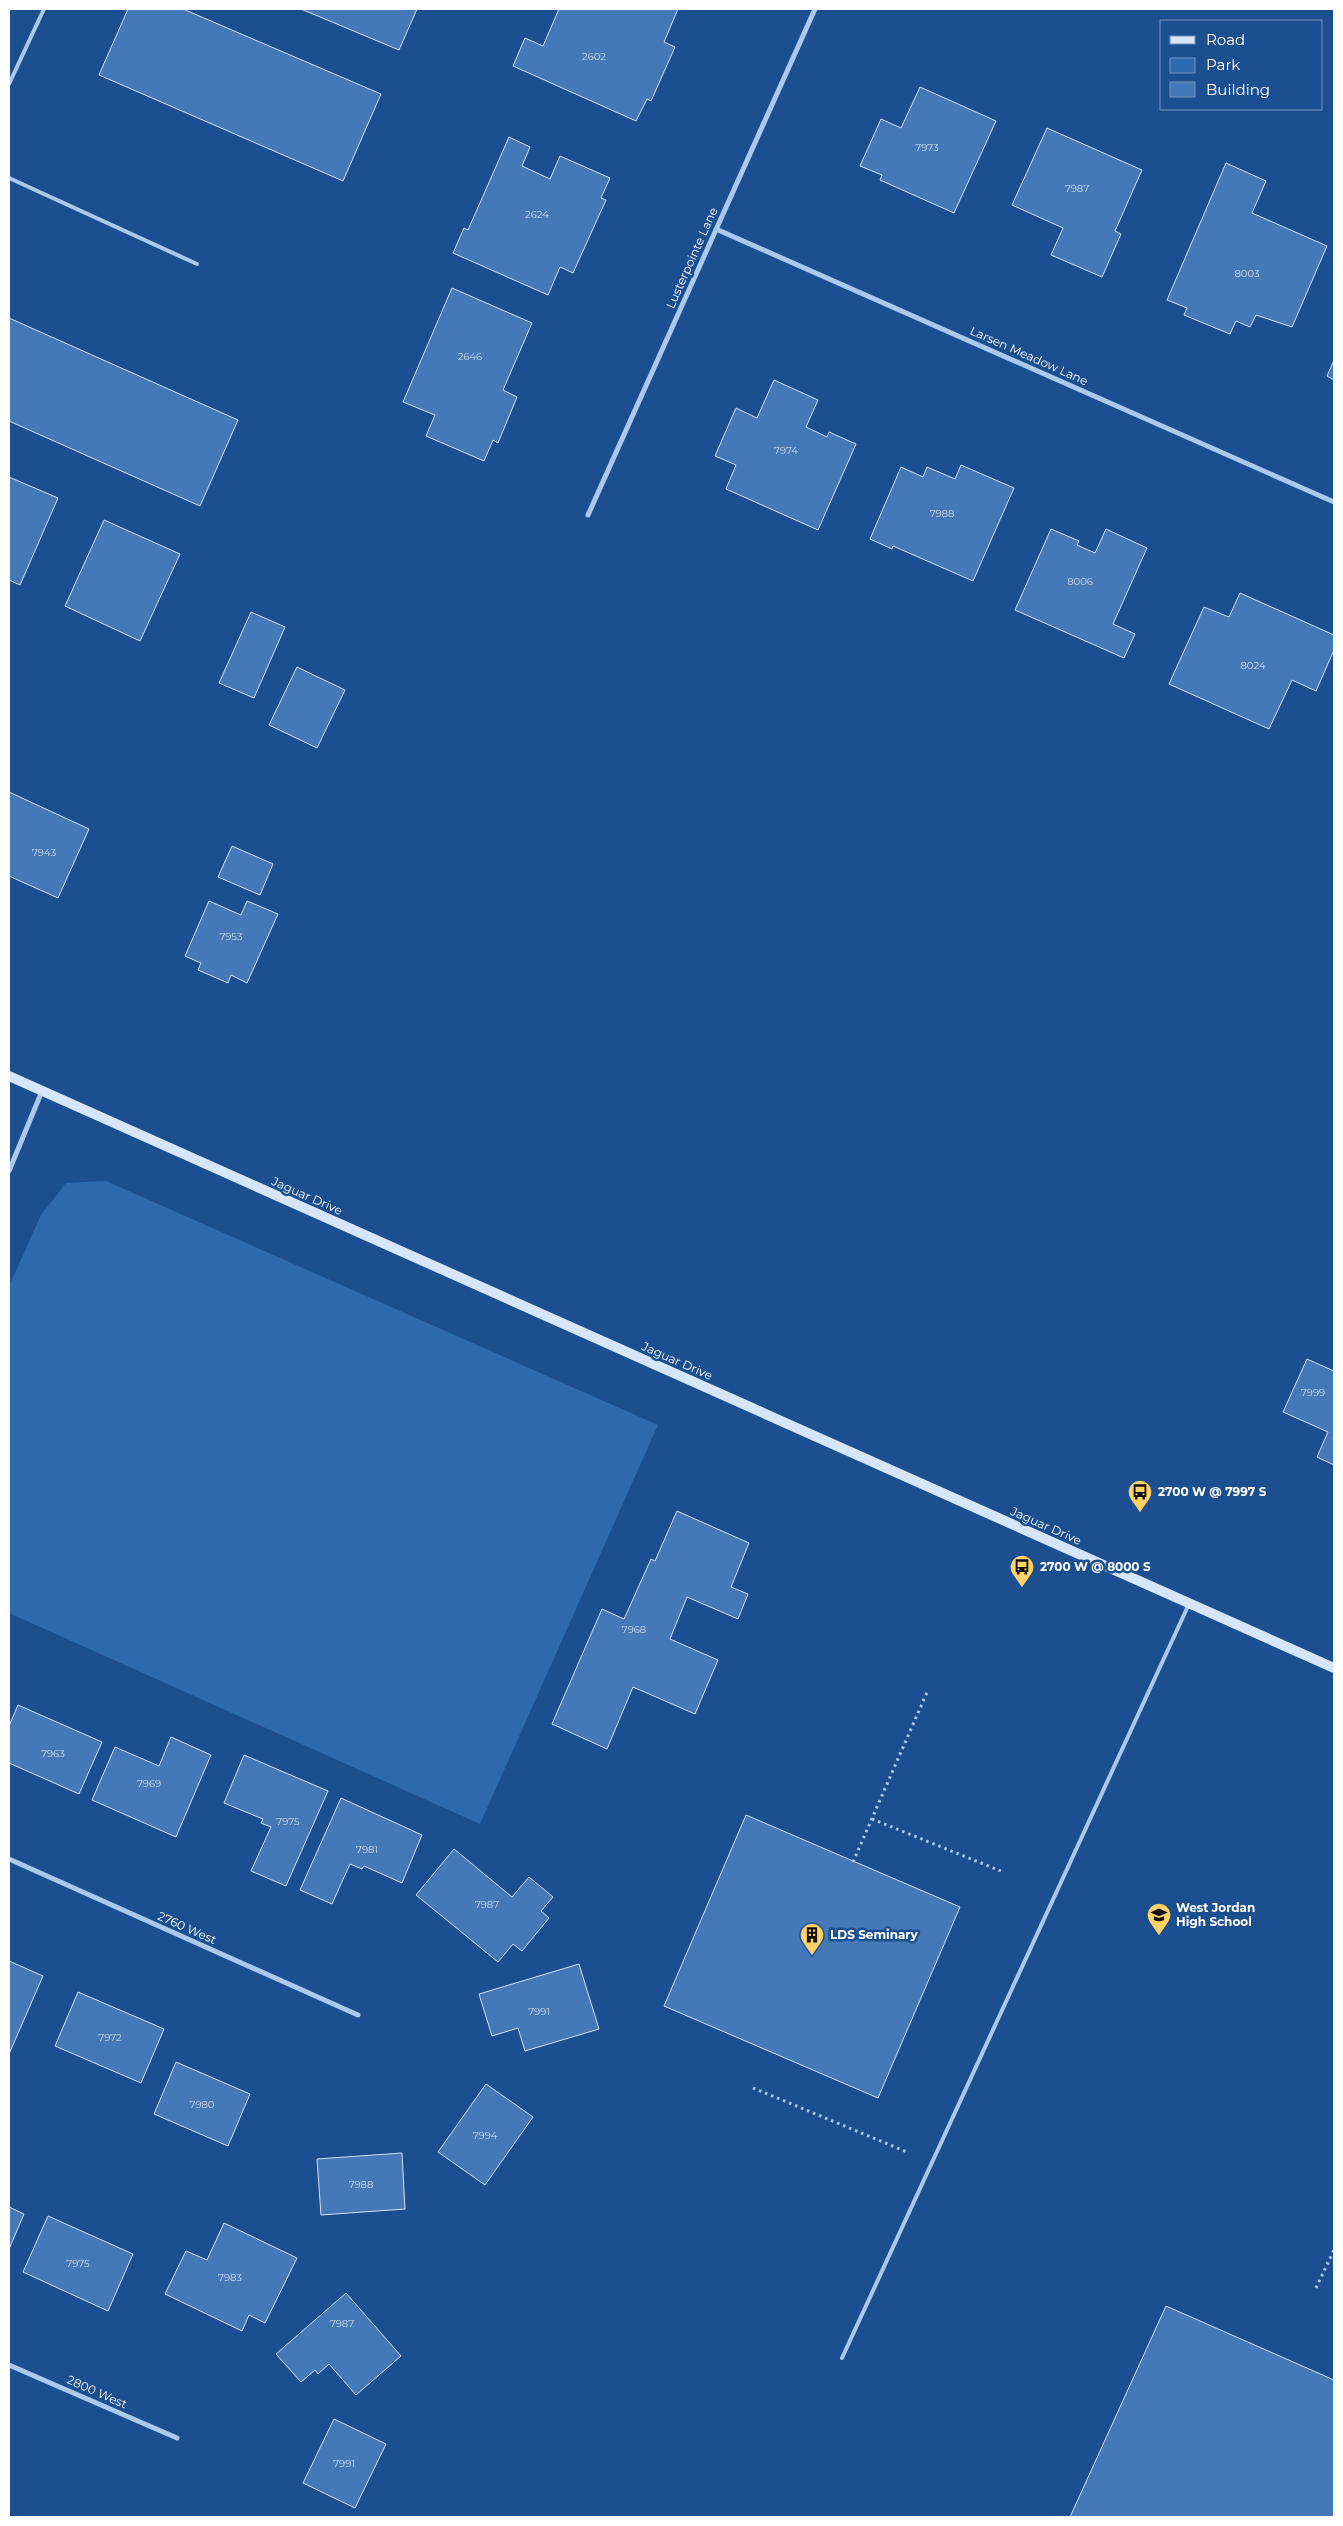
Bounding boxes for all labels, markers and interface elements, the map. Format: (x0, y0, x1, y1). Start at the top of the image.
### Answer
legend (1160, 20, 1323, 110)
text: Road (1206, 30, 1245, 49)
house number: 2602 (582, 50, 606, 63)
text: Park (1206, 55, 1240, 74)
text: Building (1206, 80, 1270, 99)
house number: 7973 (915, 141, 939, 154)
house number: 7987 (1065, 182, 1089, 195)
street label: Lusterpointe Lane (663, 205, 721, 311)
house number: 2624 (525, 208, 549, 221)
house number: 8003 (1234, 267, 1260, 280)
street label: Larsen Meadow Lane (968, 323, 1091, 388)
house number: 2646 (458, 350, 482, 363)
house number: 7974 (774, 444, 798, 457)
house number: 7988 (930, 507, 954, 520)
house number: 8006 (1067, 575, 1093, 588)
house number: 8024 (1240, 659, 1266, 672)
house number: 7943 (32, 846, 56, 859)
house number: 7953 (219, 930, 243, 943)
street label: Jaguar Drive (269, 1173, 345, 1218)
street label: Jaguar Drive (639, 1338, 715, 1383)
house number: 7999 (1301, 1386, 1325, 1399)
bus stop icon: 2700 W @ 7997 S (1127, 1479, 1153, 1513)
place label: 2700 W @ 7997 S (1158, 1484, 1267, 1499)
street label: Jaguar Drive (1008, 1503, 1084, 1548)
bus stop icon: 2700 W @ 8000 S (1009, 1554, 1035, 1588)
place label: 2700 W @ 8000 S (1040, 1559, 1151, 1574)
house number: 7968 (622, 1623, 646, 1636)
house number: 7963 (41, 1747, 65, 1760)
house number: 7969 (137, 1777, 161, 1790)
house number: 7975 (276, 1815, 300, 1828)
house number: 7981 (356, 1843, 378, 1856)
house number: 7987 (475, 1898, 499, 1911)
place label: West Jordan High School (1176, 1900, 1255, 1929)
school or university icon: West Jordan High School (1146, 1902, 1172, 1936)
street label: 2760 West (156, 1908, 219, 1947)
building icon: LDS Seminary (799, 1922, 825, 1956)
place label: LDS Seminary (830, 1927, 919, 1942)
house number: 7991 (528, 2005, 550, 2018)
house number: 7972 (98, 2031, 122, 2044)
house number: 7980 (190, 2098, 215, 2111)
house number: 7994 (473, 2129, 498, 2142)
house number: 7988 (349, 2178, 373, 2191)
house number: 7975 (66, 2257, 90, 2270)
house number: 7983 (218, 2271, 242, 2284)
house number: 7987 (330, 2317, 354, 2330)
street label: 2800 West (65, 2372, 130, 2411)
house number: 7991 (333, 2457, 355, 2470)

